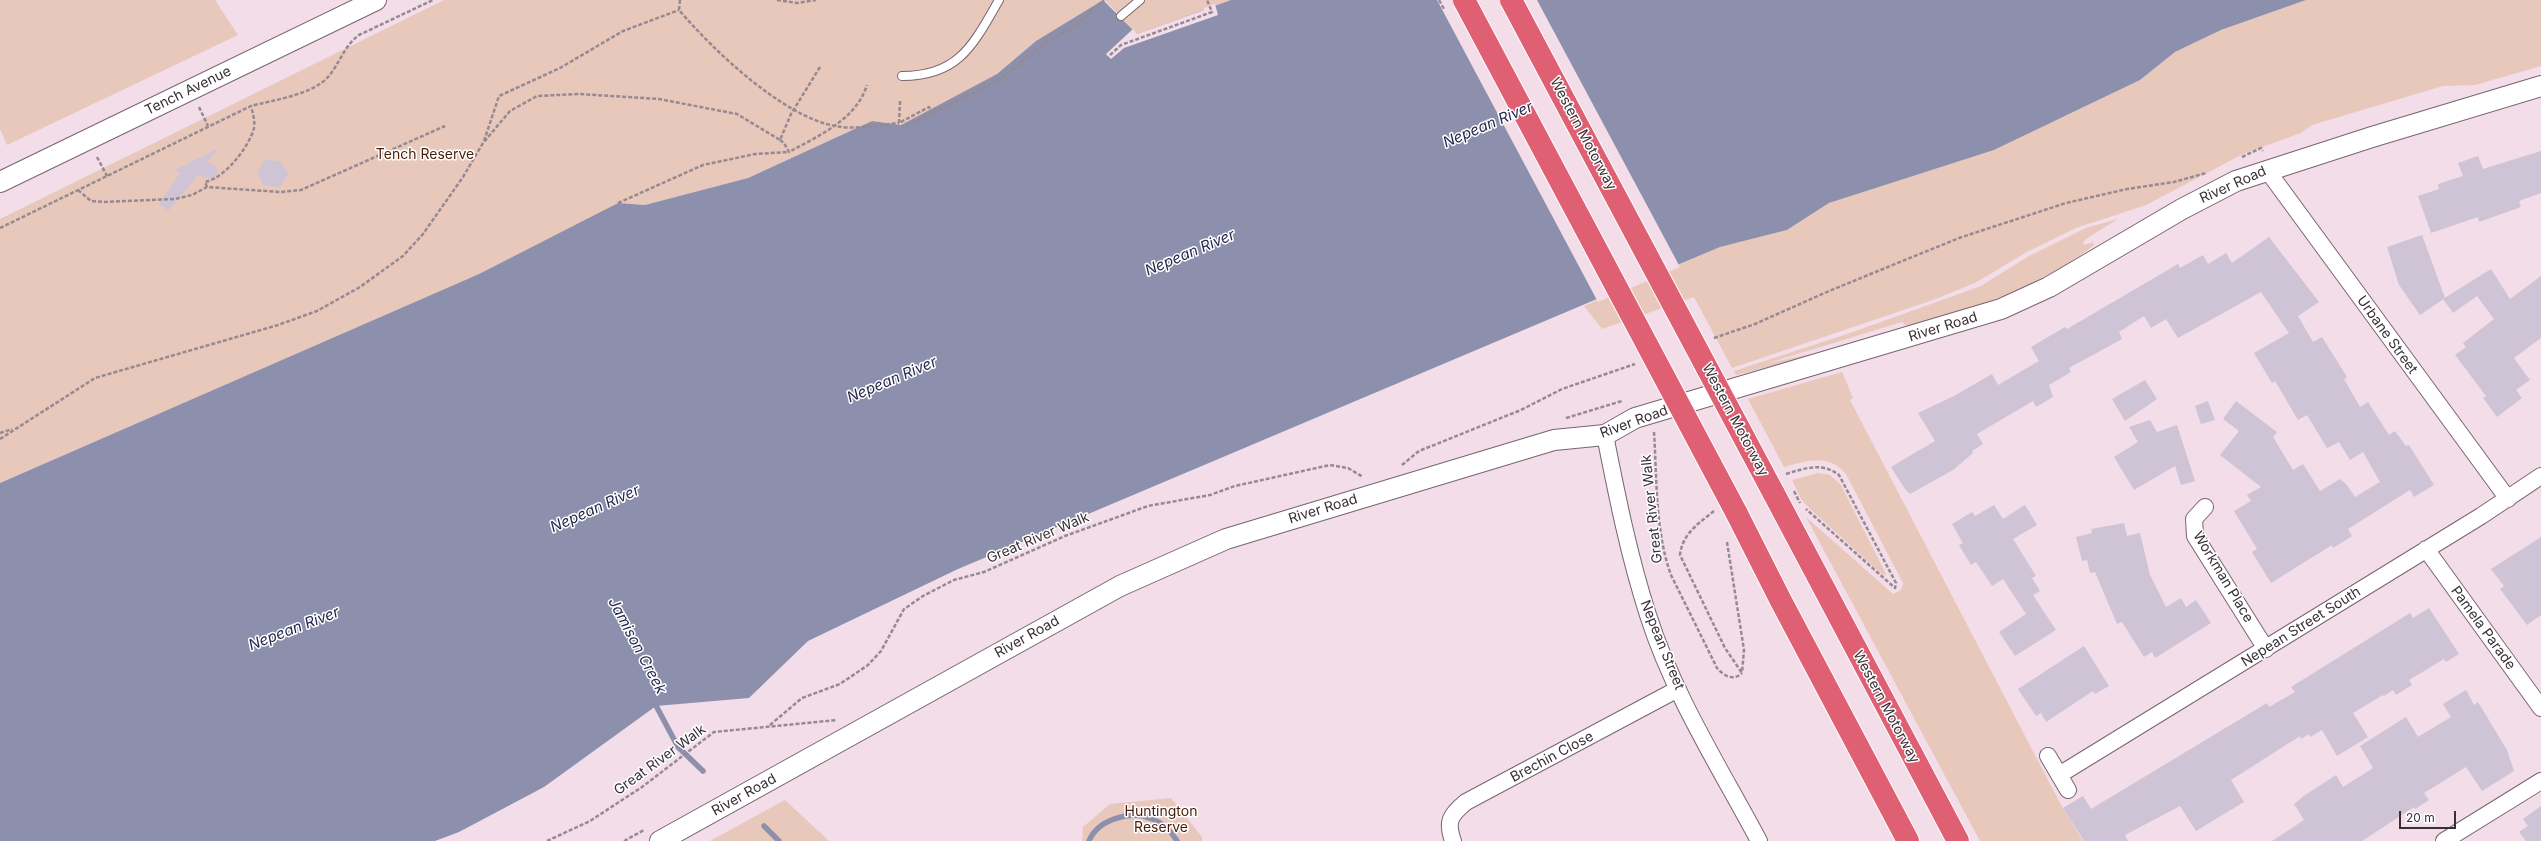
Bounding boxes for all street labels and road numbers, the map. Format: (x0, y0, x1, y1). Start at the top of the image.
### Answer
street label: Tench Avenue (142, 63, 234, 119)
street label: Western Motorway (1546, 75, 1620, 193)
street label: River Road (2197, 163, 2269, 207)
street label: Urbane Street (2353, 293, 2421, 377)
street label: River Road (1907, 309, 1979, 345)
street label: Western Motorway (1698, 361, 1772, 479)
street label: River Road (1598, 402, 1670, 442)
street label: Great River Walk (1638, 454, 1666, 564)
street label: River Road (1287, 491, 1359, 527)
street label: Great River Walk (984, 509, 1092, 567)
street label: Workman Place (2189, 528, 2257, 626)
street label: Nepean Street South (2238, 583, 2364, 671)
street label: Pamela Parade (2447, 583, 2519, 673)
street label: Nepean Street (1636, 598, 1688, 692)
street label: River Road (992, 612, 1062, 662)
street label: Western Motorway (1849, 648, 1923, 766)
street label: Great River Walk (611, 721, 709, 799)
street label: Brechin Close (1508, 728, 1596, 786)
street label: River Road (709, 770, 779, 820)

